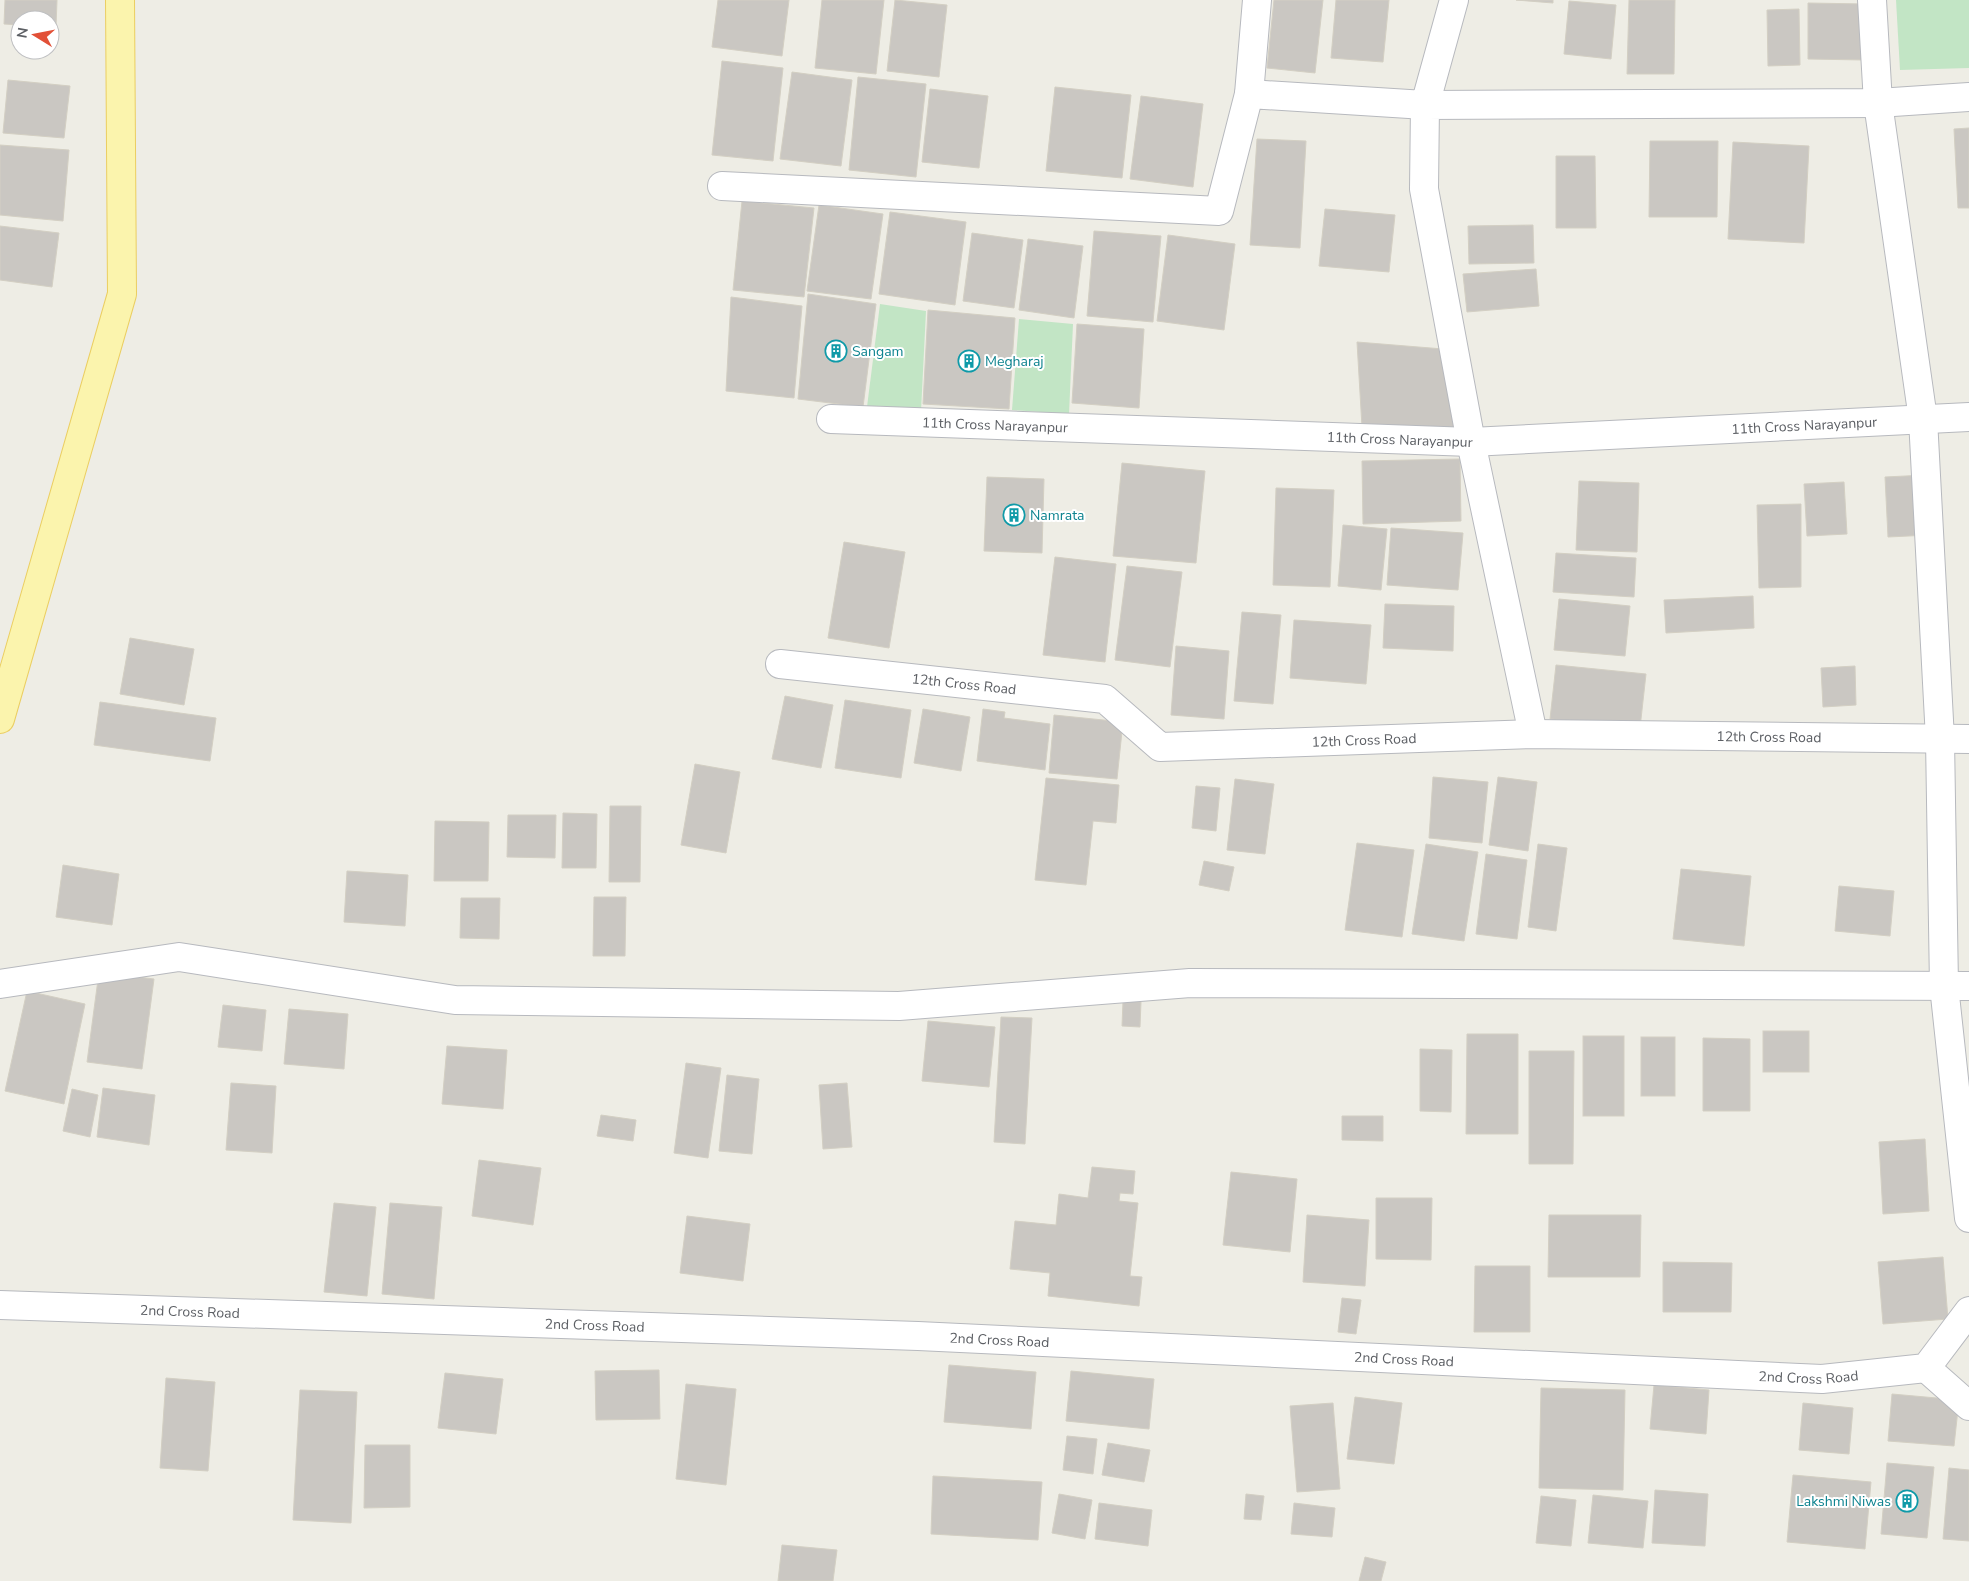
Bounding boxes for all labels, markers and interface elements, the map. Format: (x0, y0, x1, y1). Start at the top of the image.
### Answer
north arrow (10, 10, 60, 60)
text: N (12, 26, 33, 40)
building icon: Sangam (824, 339, 848, 363)
place label: Sangam (852, 342, 904, 361)
building icon: Megharaj (957, 349, 981, 373)
place label: Megharaj (985, 352, 1044, 371)
street label: 11th Cross Narayanpur (1731, 412, 1878, 438)
street label: 11th Cross Narayanpur (922, 413, 1068, 437)
street label: 11th Cross Narayanpur (1326, 427, 1473, 452)
building icon: Namrata (1002, 503, 1026, 527)
place label: Namrata (1030, 506, 1084, 525)
street label: 12th Cross Road (911, 669, 1017, 699)
street label: 12th Cross Road (1716, 727, 1822, 747)
street label: 12th Cross Road (1311, 729, 1417, 751)
street label: 2nd Cross Road (140, 1300, 240, 1323)
street label: 2nd Cross Road (544, 1314, 645, 1336)
street label: 2nd Cross Road (949, 1328, 1050, 1352)
street label: 2nd Cross Road (1354, 1347, 1454, 1371)
street label: 2nd Cross Road (1758, 1366, 1859, 1389)
building icon: Lakshmi Niwas (1895, 1489, 1919, 1513)
place label: Lakshmi Niwas (1796, 1492, 1891, 1511)

